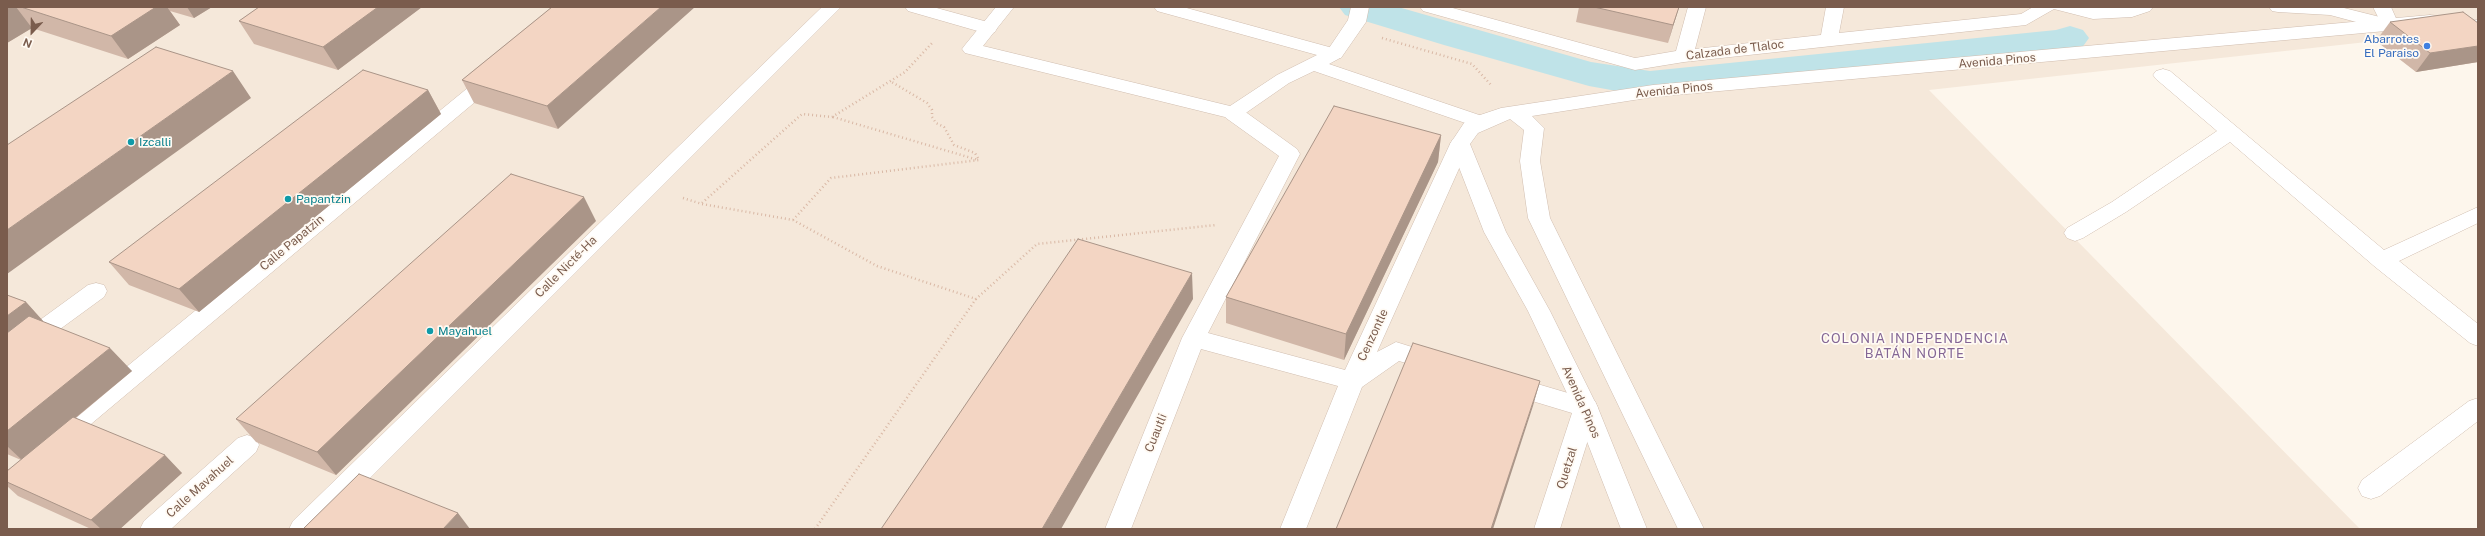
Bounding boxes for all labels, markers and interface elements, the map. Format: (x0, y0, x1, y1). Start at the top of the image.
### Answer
north arrow (12, 12, 52, 52)
place label: Abarrotes El Paraiso (2364, 32, 2419, 60)
text: N (21, 36, 34, 50)
street label: Calzada de Tlaloc (1685, 37, 1785, 63)
marker: Abarrotes El Paraiso (2422, 41, 2432, 51)
street label: Avenida Pinos (1958, 50, 2036, 72)
street label: Avenida Pinos (1635, 79, 1713, 101)
place label: Izcalli (139, 135, 171, 149)
marker: Izcalli (126, 137, 136, 147)
place label: Papantzin (296, 192, 351, 206)
marker: Papantzin (283, 194, 293, 204)
street label: Calle Papatzin (257, 212, 327, 274)
street label: Calle Nicté-Ha (532, 233, 600, 301)
street label: Cenzontle (1355, 307, 1391, 363)
place label: Mayahuel (438, 324, 492, 338)
marker: Mayahuel (425, 326, 435, 336)
district label: COLONIA INDEPENDENCIA BATÁN NORTE (1821, 331, 2009, 362)
street label: Avenida Pinos (1559, 364, 1603, 440)
street label: Cuautli (1142, 412, 1170, 454)
street label: Quetzal (1554, 445, 1580, 491)
street label: Calle Mavahuel (164, 453, 236, 521)

